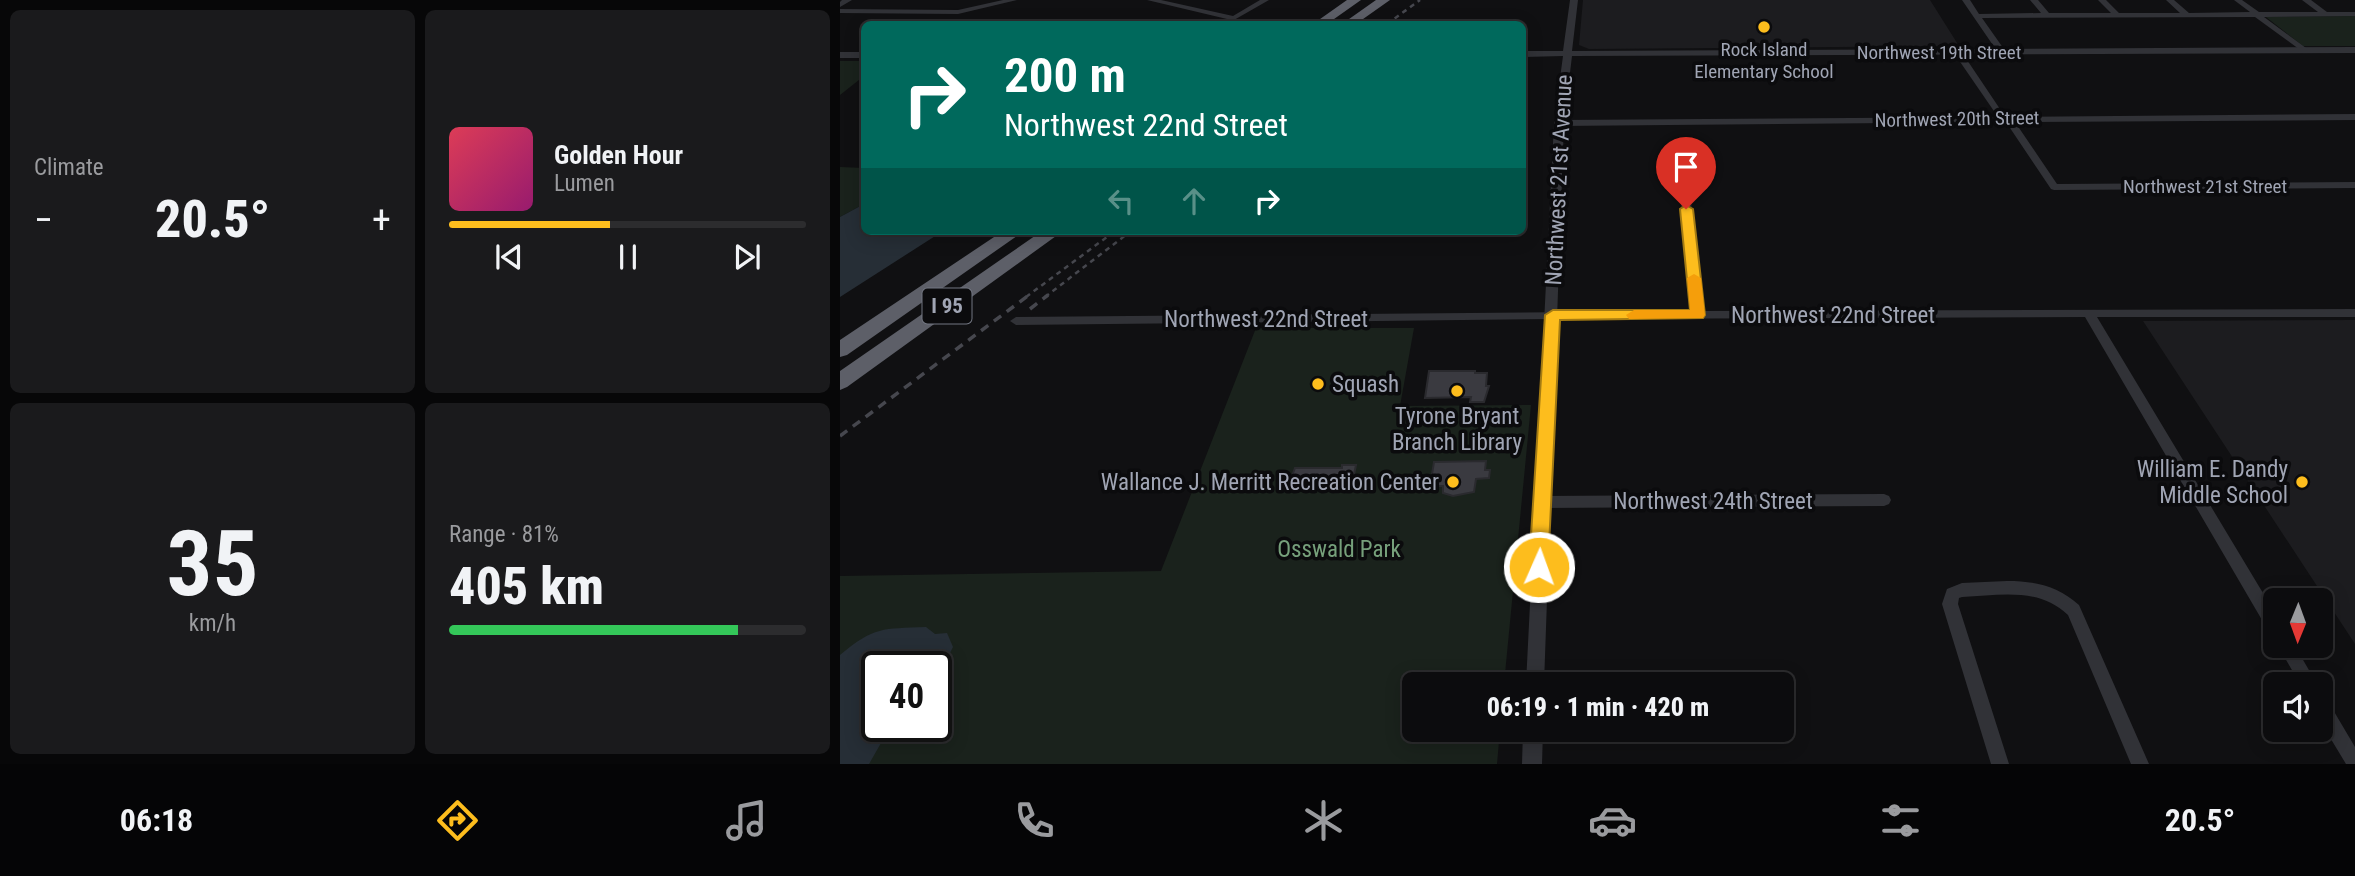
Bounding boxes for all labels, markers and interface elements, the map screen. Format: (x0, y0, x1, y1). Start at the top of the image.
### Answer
marker: Rock Island Elementary School (1756, 19, 1772, 35)
place label: Rock Island Elementary School (1694, 38, 1834, 83)
street label: Northwest 19th Street (1857, 41, 2021, 64)
text: 200 m (1004, 47, 1126, 104)
icon: right (889, 49, 980, 140)
street label: Northwest 21st Avenue (1540, 74, 1578, 286)
text: Northwest 22nd Street (1004, 106, 1288, 144)
street label: Northwest 20th Street (1874, 106, 2040, 132)
pin (1656, 137, 1716, 209)
text: Golden Hour (554, 140, 683, 170)
icon: arrive (1667, 148, 1705, 186)
text: Climate (34, 154, 104, 181)
text: Lumen (554, 170, 615, 197)
street label: Northwest 21st Street (2123, 175, 2287, 198)
icon: left (1102, 182, 1140, 220)
icon: ahead (1175, 182, 1213, 220)
icon: right (1248, 182, 1286, 220)
text: 20.5° (155, 189, 270, 250)
text: − (34, 198, 53, 242)
text: + (372, 198, 391, 242)
icon: previous (490, 238, 528, 276)
icon: pause (609, 238, 647, 276)
icon: next (728, 238, 766, 276)
road number: I 95 (922, 288, 972, 324)
street label: Northwest 22nd Street (1731, 302, 1935, 329)
street label: Northwest 22nd Street (1164, 306, 1368, 333)
place label: Squash (1332, 371, 1399, 398)
marker: Squash (1310, 376, 1326, 392)
marker: Tyrone Bryant Branch Library (1449, 383, 1465, 399)
place label: Tyrone Bryant Branch Library (1392, 403, 1523, 456)
place label: William E. Dandy Middle School (2137, 456, 2288, 509)
place label: Wallance J. Merritt Recreation Center (1101, 469, 1439, 496)
marker: Wallance J. Merritt Recreation Center (1445, 474, 1461, 490)
marker: William E. Dandy Middle School (2294, 474, 2310, 490)
street label: Northwest 24th Street (1613, 488, 1813, 515)
text: 35 (167, 511, 258, 617)
text: Range · 81% (449, 521, 559, 548)
position arrow (1502, 530, 1576, 604)
park label: Osswald Park (1277, 536, 1402, 563)
text: 405 km (449, 556, 604, 617)
north arrow (2263, 588, 2333, 658)
map controls (2263, 588, 2333, 742)
text: km/h (189, 610, 236, 637)
speed limit sign: 40 (861, 651, 952, 742)
button: sound (2263, 672, 2333, 742)
text: 06:19 · 1 min · 420 m (1487, 692, 1709, 722)
icon: directions (433, 796, 482, 845)
icon: music (722, 796, 771, 845)
icon: phone (1010, 796, 1059, 845)
icon: climate (1299, 796, 1348, 845)
icon: car (1588, 796, 1637, 845)
icon: filters (1876, 796, 1925, 845)
text: 06:18 (120, 801, 193, 839)
text: 20.5° (2165, 801, 2235, 839)

